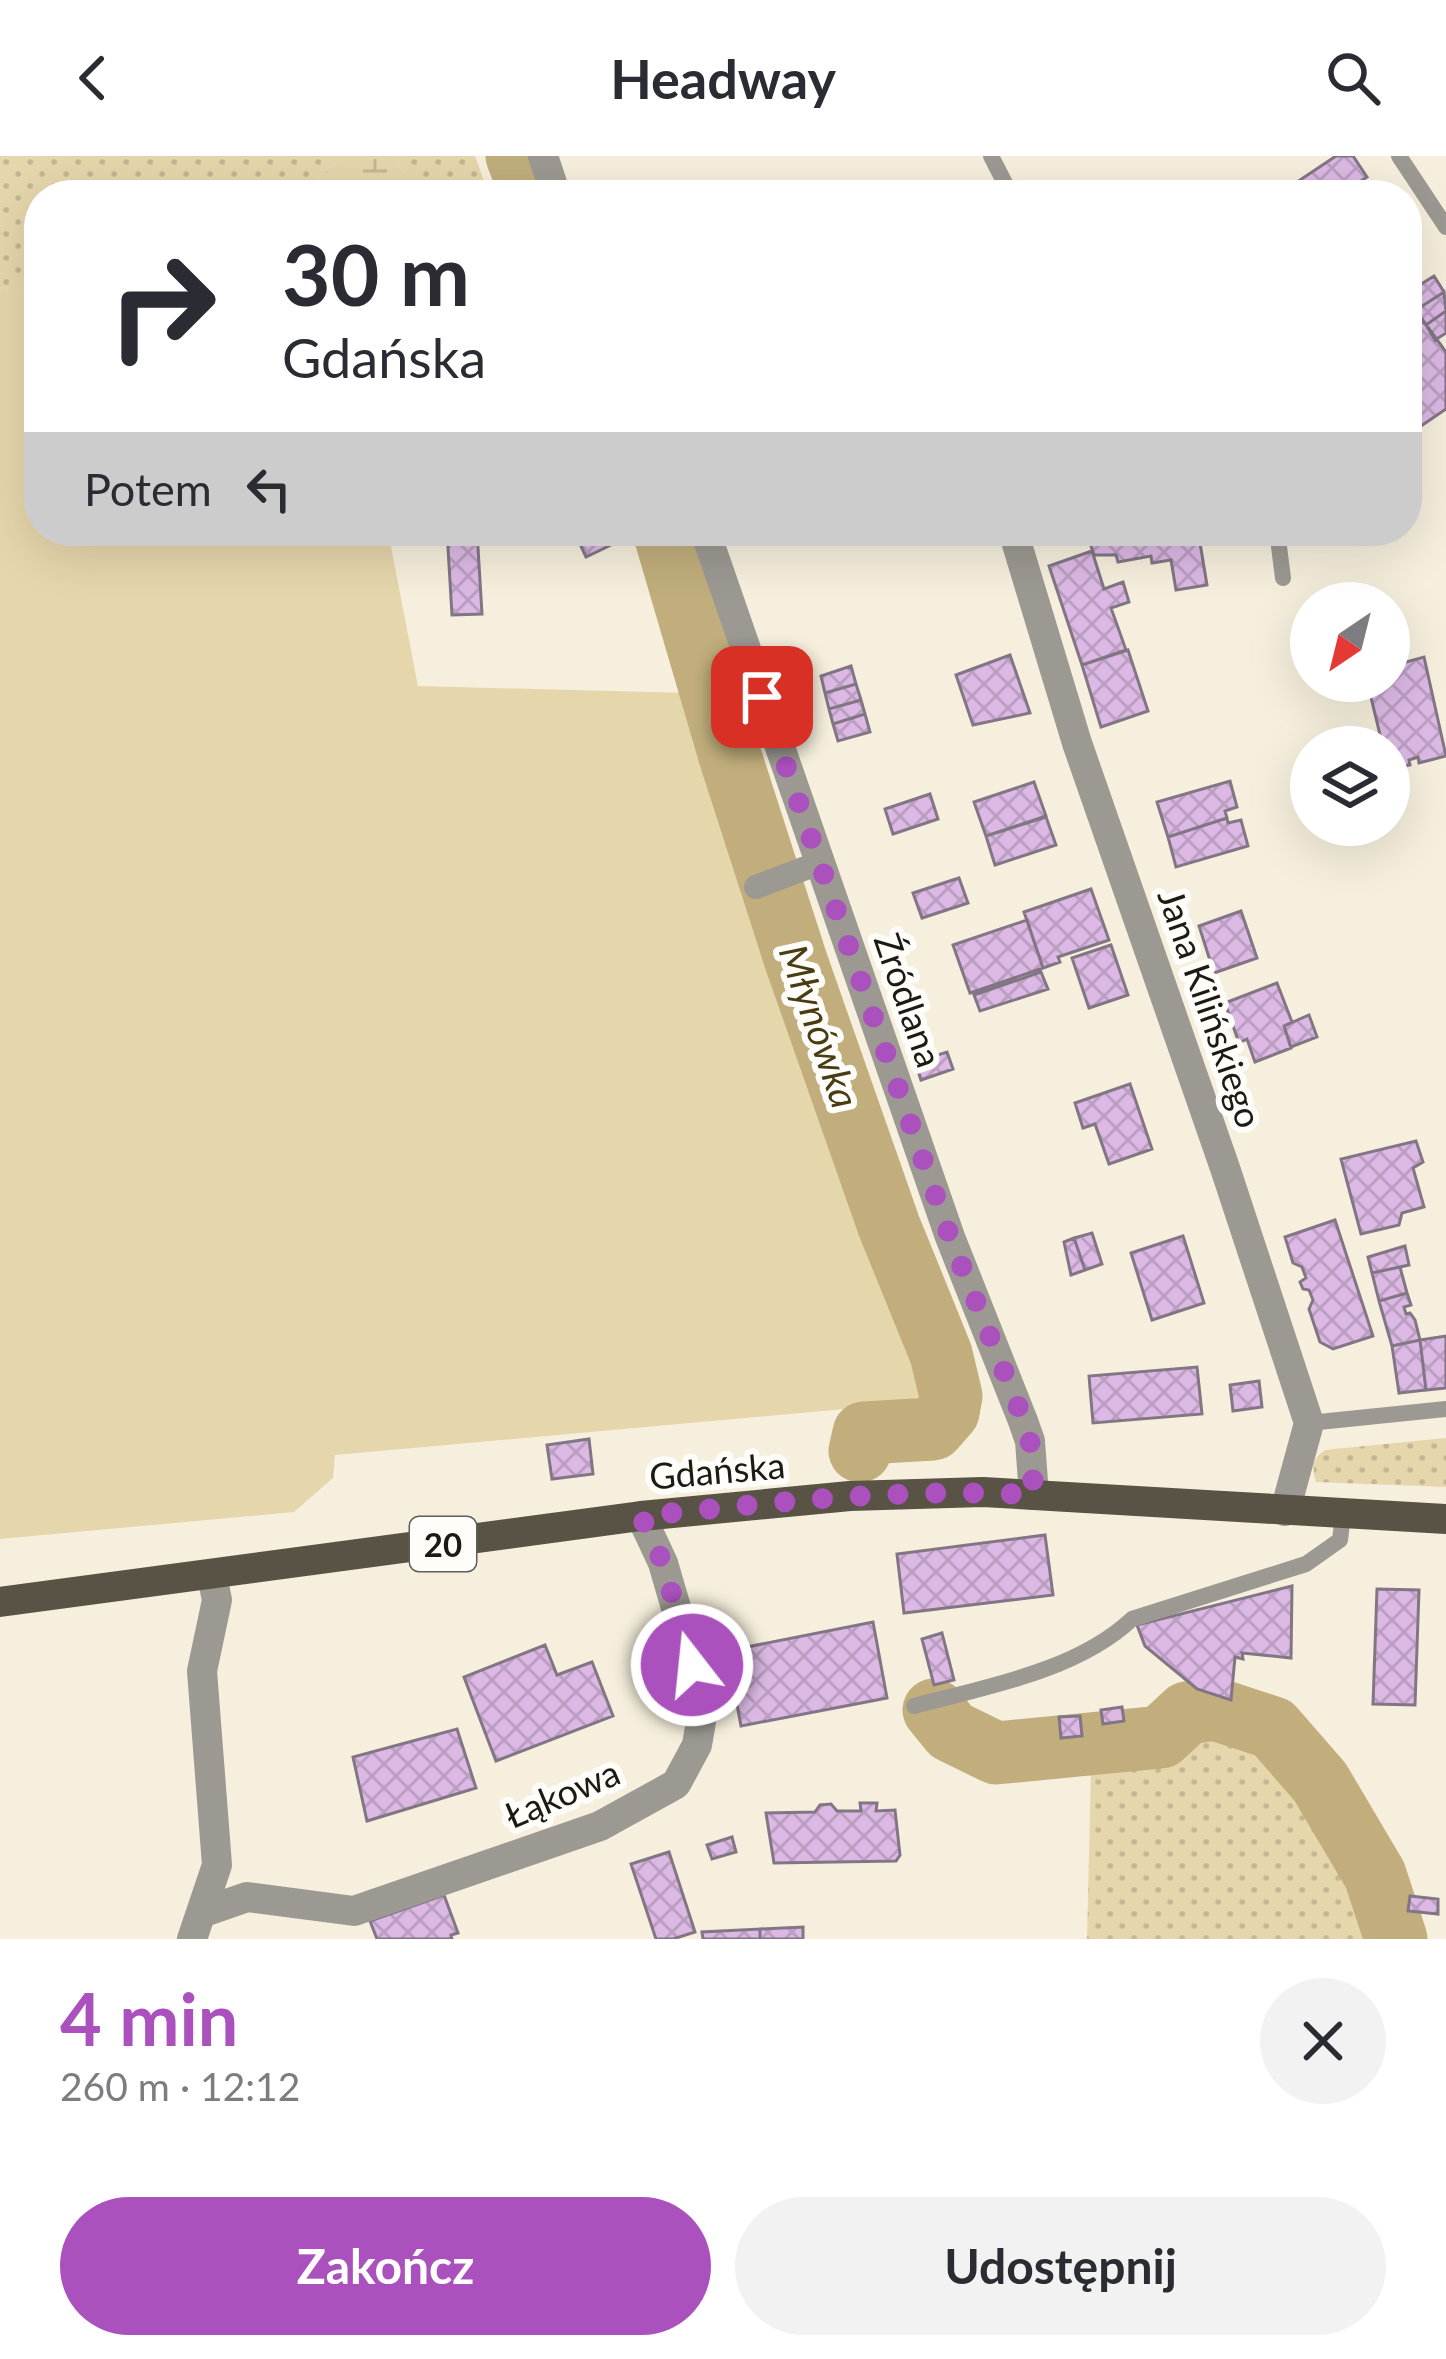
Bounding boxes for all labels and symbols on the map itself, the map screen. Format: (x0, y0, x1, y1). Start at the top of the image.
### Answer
north arrow (1290, 582, 1410, 702)
pin (711, 646, 813, 748)
street label: Jana Kilińskiego (1150, 883, 1272, 1133)
street label: Źródlana (866, 927, 952, 1073)
water label: Młynówka (771, 938, 869, 1114)
street label: Gdańska (647, 1442, 787, 1498)
road number: 20 (410, 1517, 476, 1571)
position arrow (629, 1602, 755, 1728)
street label: Łąkowa (498, 1749, 626, 1837)

